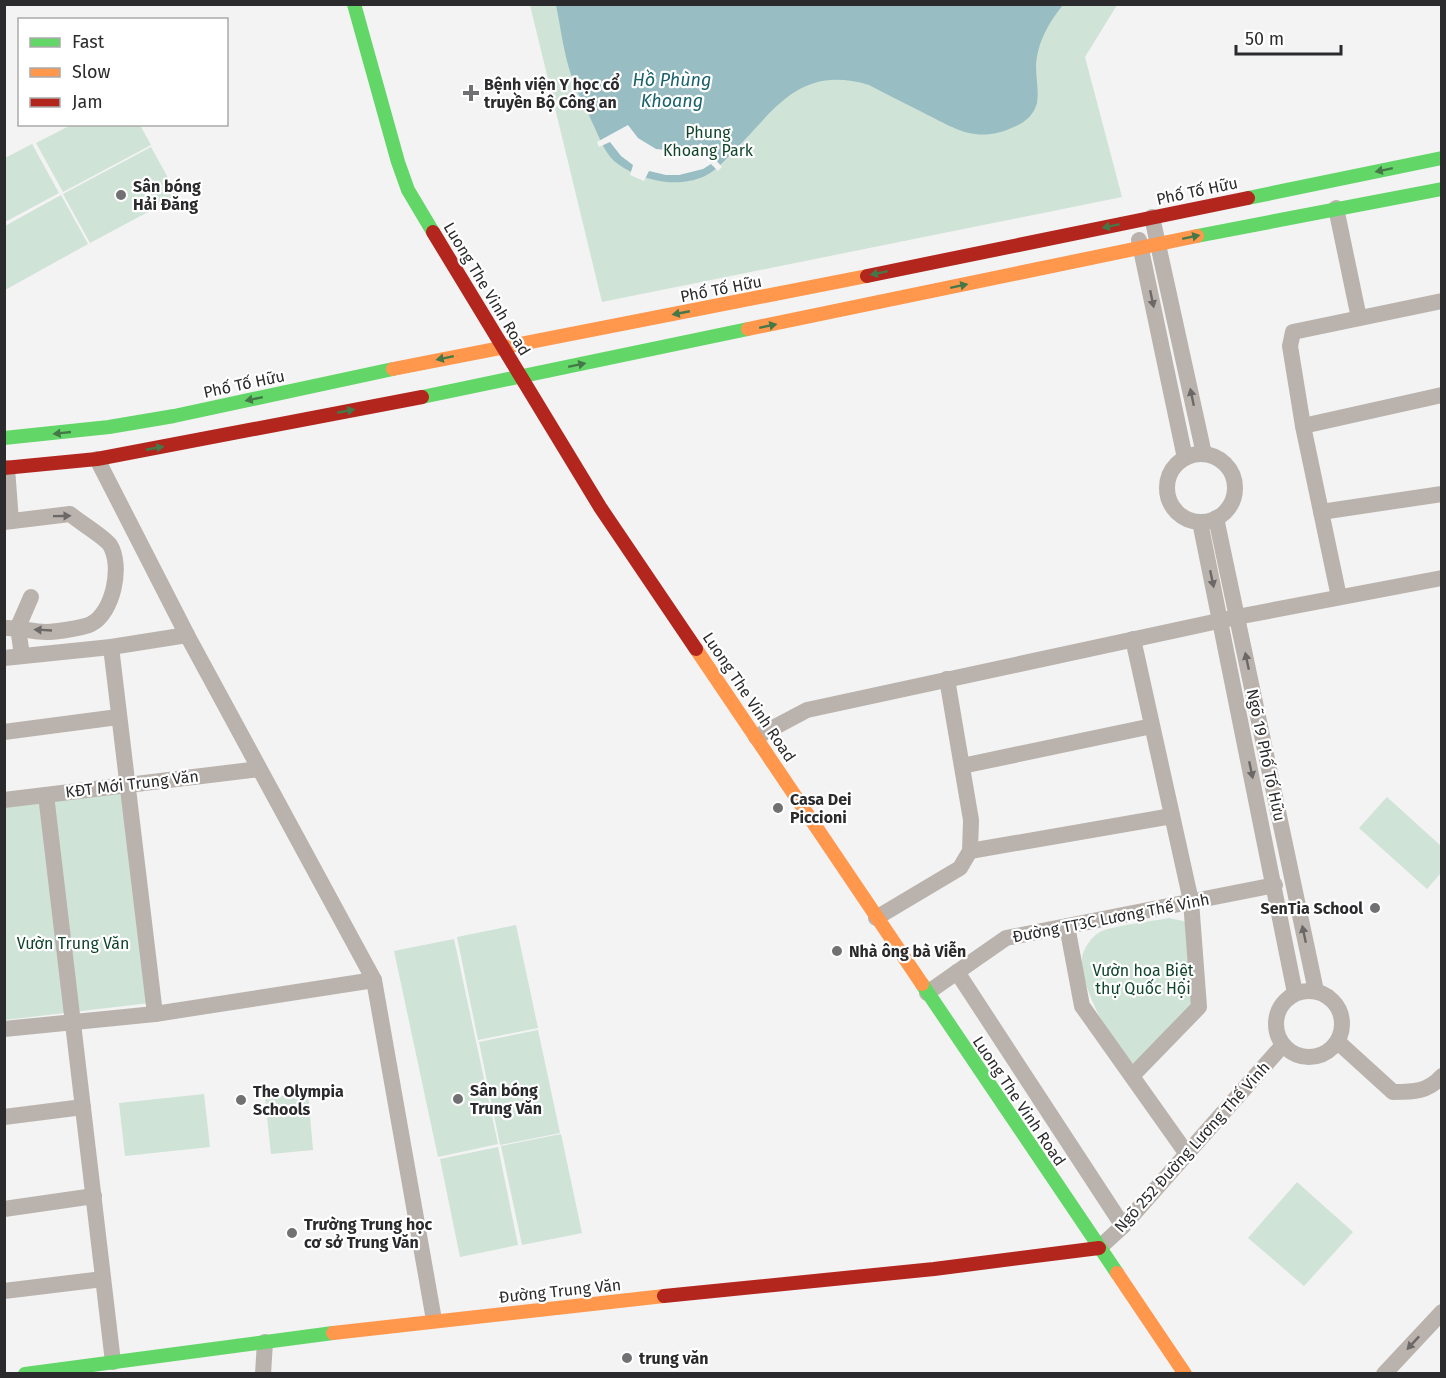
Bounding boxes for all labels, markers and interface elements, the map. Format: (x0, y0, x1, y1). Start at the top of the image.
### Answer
legend (18, 18, 228, 126)
scale bar (1236, 18, 1341, 56)
text: 50 m (1245, 28, 1284, 50)
text: Fast (72, 31, 105, 53)
text: Slow (72, 61, 111, 83)
water label: Hồ Phùng Khoang (633, 69, 711, 112)
place label: Bệnh viện Y học cổ truyền Bộ Công an (484, 72, 620, 112)
marker: Bệnh viện Y học cổ truyền Bộ Công an (462, 84, 480, 102)
text: Jam (72, 91, 103, 113)
park label: Phung Khoang Park (663, 123, 754, 160)
one-way arrow (1374, 166, 1393, 175)
street label: Phố Tố Hữu (1154, 172, 1239, 209)
place label: Sân bóng Hải Đăng (133, 177, 201, 214)
marker: Sân bóng Hải Đăng (114, 188, 128, 202)
street label: Luong The Vinh Road (440, 219, 534, 359)
one-way arrow (1101, 222, 1120, 231)
one-way arrow (1182, 232, 1200, 242)
one-way arrow (869, 269, 888, 279)
street label: Phố Tố Hữu (678, 271, 763, 306)
one-way arrow (950, 281, 969, 290)
one-way arrow (1147, 290, 1157, 308)
one-way arrow (671, 309, 690, 318)
one-way arrow (759, 320, 777, 330)
one-way arrow (435, 354, 454, 364)
one-way arrow (568, 360, 587, 369)
street label: Phố Tố Hữu (201, 365, 286, 402)
one-way arrow (1186, 388, 1196, 406)
one-way arrow (245, 394, 263, 404)
one-way arrow (337, 406, 356, 415)
one-way arrow (52, 428, 71, 438)
one-way arrow (145, 443, 164, 452)
one-way arrow (53, 512, 72, 521)
one-way arrow (1207, 570, 1217, 588)
one-way arrow (33, 626, 52, 635)
street label: Luong The Vinh Road (699, 629, 799, 765)
one-way arrow (1241, 651, 1251, 670)
street label: Ngõ 19 Phố Tố Hữu (1243, 687, 1290, 823)
one-way arrow (1247, 761, 1256, 780)
street label: KĐT Mới Trung Văn (64, 766, 200, 802)
place label: Casa Dei Piccioni (790, 790, 852, 827)
marker: Casa Dei Piccioni (771, 801, 785, 815)
street label: Đường TT3C Lương Thế Vinh (1011, 889, 1211, 946)
place label: SenTia School (1261, 899, 1363, 918)
marker: SenTia School (1368, 901, 1382, 915)
one-way arrow (1299, 924, 1308, 943)
park label: Vườn Trung Văn (17, 934, 129, 953)
place label: Nhà ông bà Viễn (849, 941, 966, 961)
marker: Nhà ông bà Viễn (830, 944, 844, 958)
park label: Vườn hoa Biệt thự Quốc Hội (1092, 961, 1194, 998)
street label: Luong The Vinh Road (969, 1033, 1069, 1169)
street label: Ngõ 252 Đường Lương Thế Vinh (1110, 1057, 1274, 1236)
place label: Sân bóng Trung Văn (470, 1081, 542, 1118)
place label: The Olympia Schools (253, 1082, 344, 1119)
marker: Sân bóng Trung Văn (451, 1092, 465, 1106)
marker: The Olympia Schools (234, 1093, 248, 1107)
place label: Trường Trung học cơ sở Trung Văn (304, 1215, 433, 1252)
marker: Trường Trung học cơ sở Trung Văn (285, 1226, 299, 1240)
street label: Đường Trung Văn (498, 1275, 622, 1307)
one-way arrow (1406, 1335, 1420, 1350)
place label: trung văn (639, 1349, 708, 1368)
marker: trung văn (620, 1351, 634, 1365)

